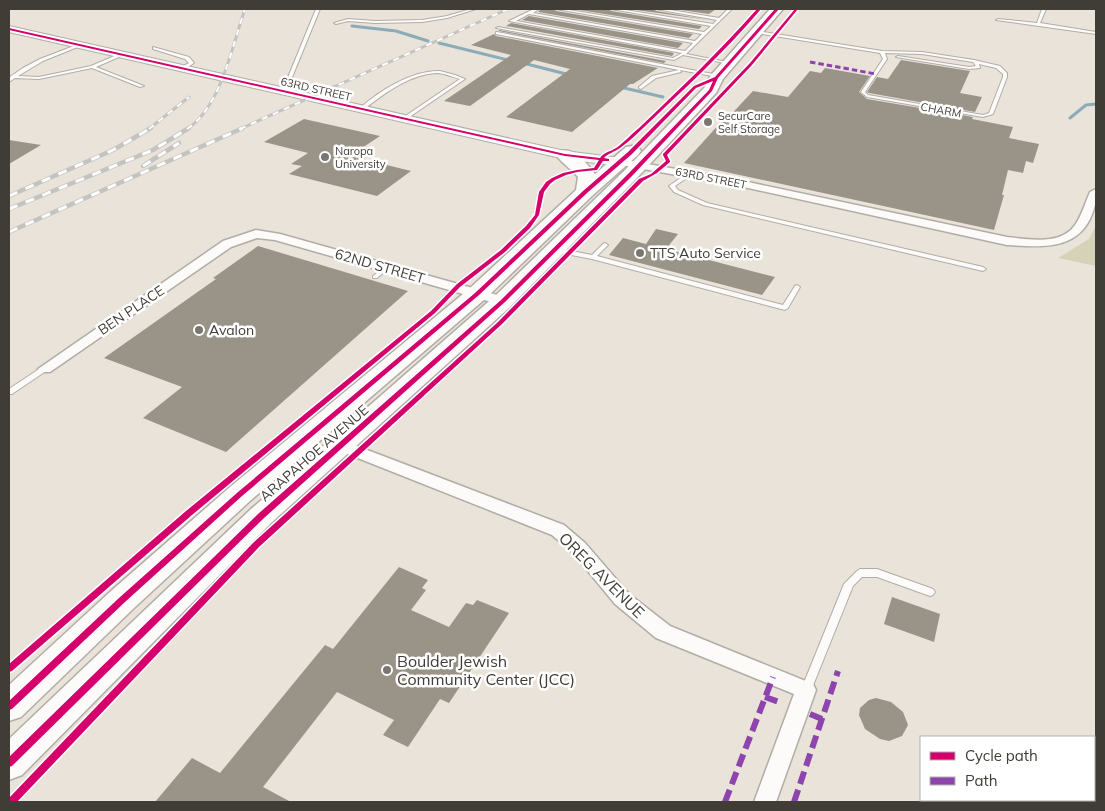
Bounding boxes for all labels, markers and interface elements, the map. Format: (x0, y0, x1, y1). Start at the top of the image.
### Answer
street label: 63RD STREET (279, 74, 353, 104)
street label: CHARM (920, 100, 962, 120)
place label: SecurCare Self Storage (718, 109, 780, 136)
marker: SecurCare Self Storage (702, 116, 714, 128)
place label: Naropa University (335, 144, 386, 171)
marker: Naropa University (319, 151, 331, 163)
street label: 63RD STREET (674, 164, 748, 192)
place label: TTS Auto Service (650, 244, 761, 262)
street label: 62ND STREET (333, 245, 428, 288)
marker: TTS Auto Service (634, 247, 646, 259)
street label: BEN PLACE (94, 281, 168, 339)
place label: Avalon (209, 321, 254, 339)
marker: Avalon (193, 324, 205, 336)
street label: ARAPAHOE AVENUE (256, 401, 372, 505)
street label: OREG AVENUE (555, 528, 649, 622)
place label: Boulder Jewish Community Center (JCC) (397, 651, 575, 689)
marker: Boulder Jewish Community Center (JCC) (381, 664, 393, 676)
legend (920, 736, 1095, 801)
text: Cycle path (965, 746, 1038, 765)
text: Path (965, 771, 997, 790)

